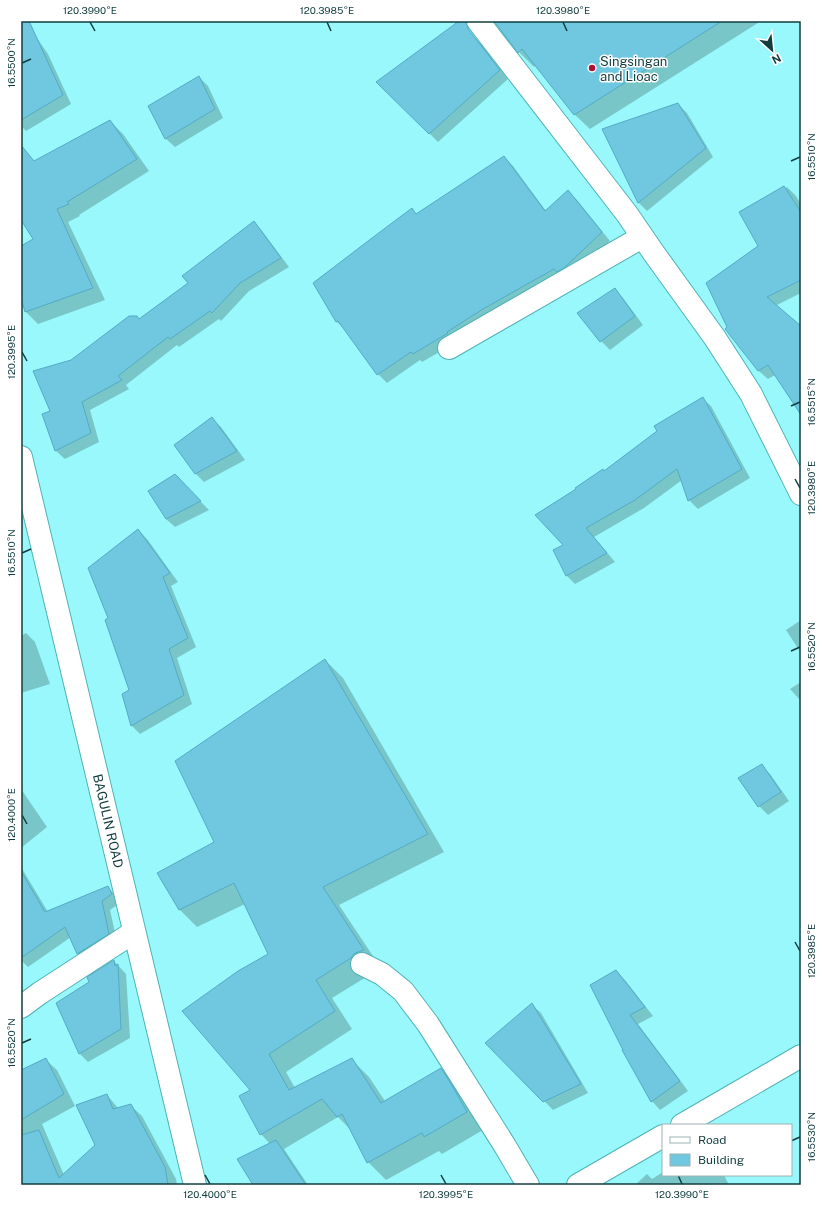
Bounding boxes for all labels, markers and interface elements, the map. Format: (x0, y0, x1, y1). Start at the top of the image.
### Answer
text: 120.3990°E (63, 4, 117, 16)
text: 120.3985°E (300, 4, 354, 16)
text: 120.3980°E (536, 4, 590, 16)
north arrow (752, 30, 792, 70)
text: 16.5500°N (5, 38, 17, 88)
text: N (770, 52, 783, 66)
place label: Singsingan and Lioac (600, 54, 667, 84)
marker: Singsingan and Lioac (587, 63, 597, 73)
text: 16.5510°N (805, 133, 817, 181)
text: 120.3995°E (5, 325, 17, 379)
text: 16.5515°N (805, 378, 817, 426)
text: 120.3980°E (805, 461, 817, 515)
text: 16.5510°N (5, 529, 17, 577)
text: 16.5520°N (805, 622, 817, 672)
street label: BAGULIN ROAD (90, 772, 126, 870)
text: 120.4000°E (5, 788, 17, 842)
text: 120.3985°E (805, 924, 817, 978)
text: 16.5520°N (5, 1018, 17, 1068)
text: 16.5530°N (805, 1112, 817, 1162)
legend (662, 1124, 792, 1176)
text: Road (698, 1133, 726, 1147)
text: Building (698, 1153, 744, 1167)
text: 120.4000°E (183, 1188, 237, 1200)
text: 120.3995°E (419, 1188, 473, 1200)
text: 120.3990°E (655, 1188, 709, 1200)

